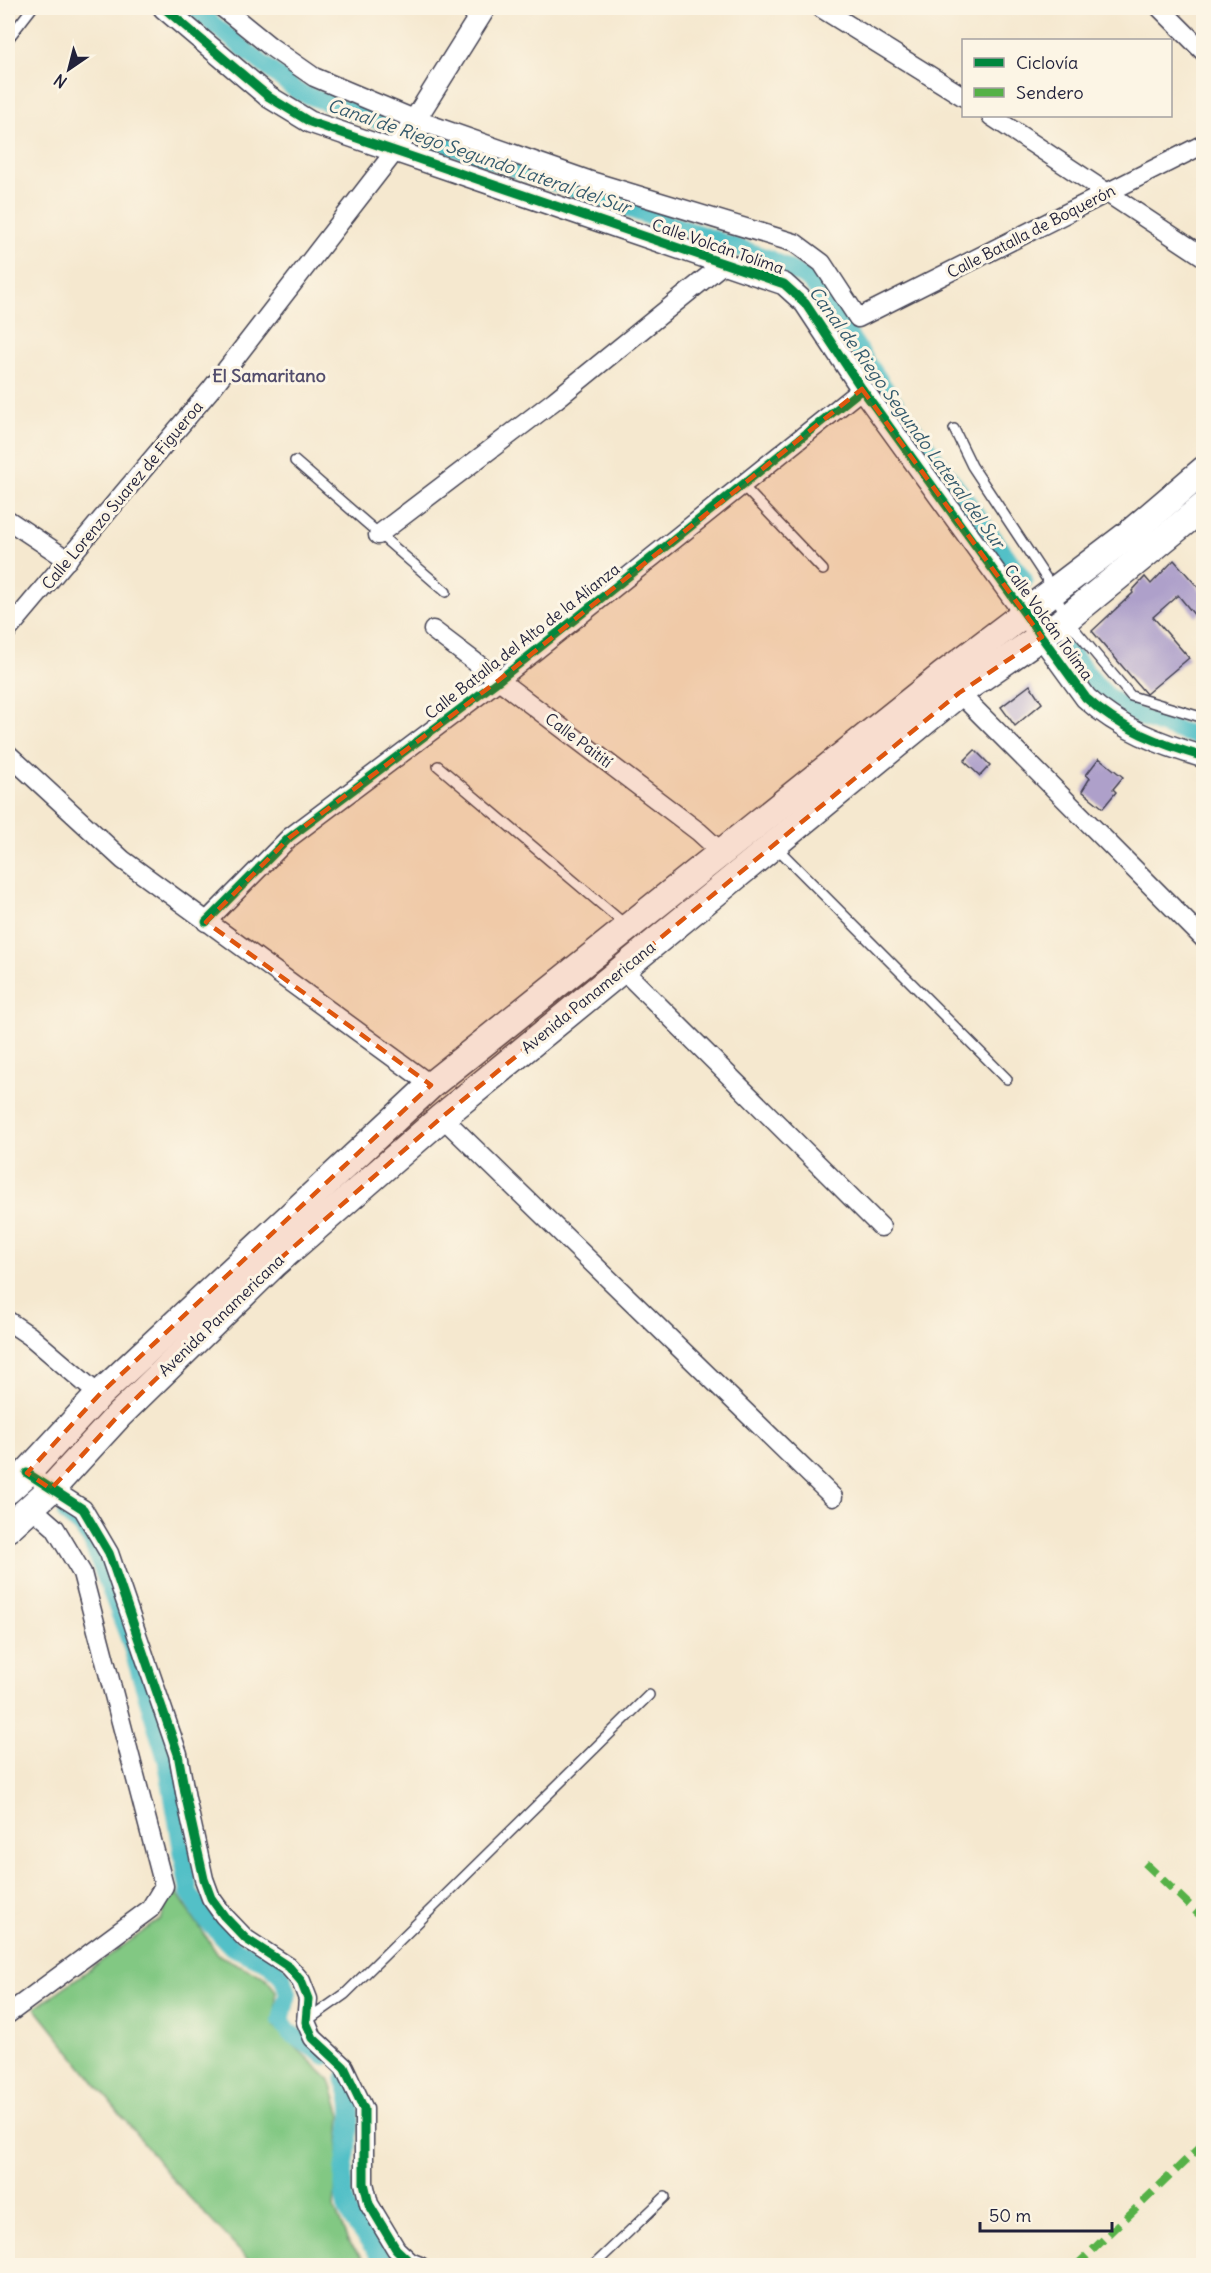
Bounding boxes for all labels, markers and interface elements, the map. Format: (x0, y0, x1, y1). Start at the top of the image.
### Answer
north arrow (39, 39, 99, 99)
legend (962, 39, 1172, 117)
text: Ciclovía (1016, 51, 1078, 74)
text: N (50, 70, 71, 93)
text: Sendero (1016, 81, 1084, 104)
water label: Canal de Riego Segundo Lateral del Sur (325, 93, 636, 220)
street label: Calle Batalla de Boquerón (944, 180, 1118, 282)
street label: Calle Volcán Tolima (650, 214, 786, 278)
water label: Canal de Riego Segundo Lateral del Sur (804, 281, 1011, 555)
district label: El Samaritano (212, 364, 326, 387)
street label: Calle Lorenzo Suarez de Figueroa (37, 397, 207, 593)
street label: Calle Batalla del Alto de la Alianza (421, 559, 623, 723)
street label: Calle Volcán Tolima (1000, 560, 1098, 684)
street label: Calle Paitití (541, 708, 617, 772)
street label: Avenida Panamericana (517, 937, 659, 1057)
street label: Avenida Panamericana (154, 1250, 288, 1380)
scale bar (980, 2195, 1112, 2233)
text: 50 m (989, 2204, 1031, 2227)

